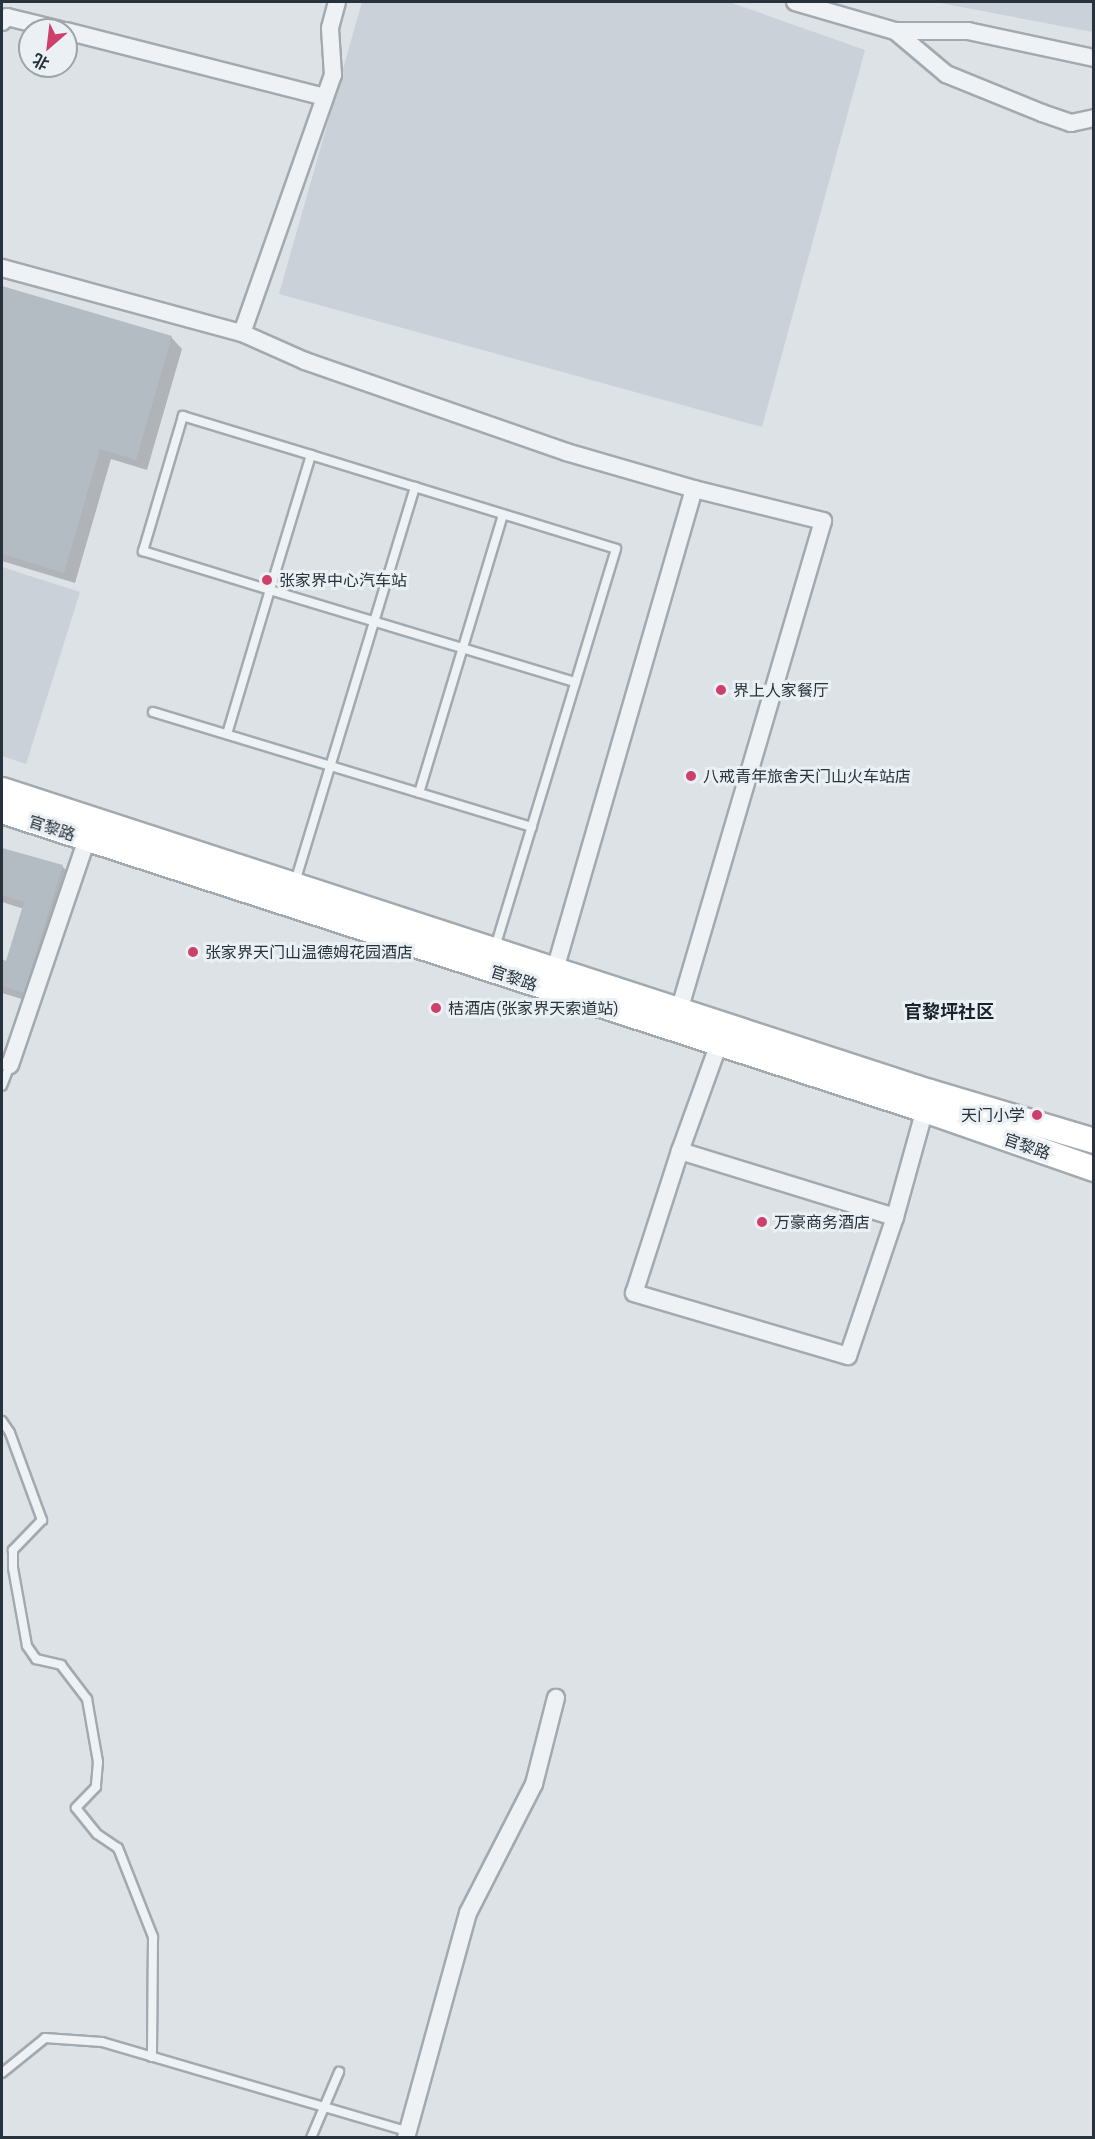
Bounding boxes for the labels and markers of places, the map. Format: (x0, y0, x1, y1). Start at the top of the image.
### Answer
place label: 张家界中心汽车站 (279, 570, 407, 590)
marker: 张家界中心汽车站 (260, 573, 274, 587)
place label: 界上人家餐厅 (733, 680, 829, 700)
marker: 界上人家餐厅 (714, 683, 728, 697)
place label: 八戒青年旅舍天门山火车站店 (703, 766, 911, 786)
marker: 八戒青年旅舍天门山火车站店 (684, 769, 698, 783)
place label: 张家界天门山温德姆花园酒店 (205, 942, 413, 962)
marker: 张家界天门山温德姆花园酒店 (186, 945, 200, 959)
place label: 桔酒店(张家界天索道站) (448, 998, 619, 1018)
marker: 桔酒店(张家界天索道站) (429, 1001, 443, 1015)
place label: 天门小学 (961, 1105, 1025, 1125)
marker: 天门小学 (1030, 1108, 1044, 1122)
place label: 万豪商务酒店 (774, 1212, 870, 1232)
marker: 万豪商务酒店 (755, 1215, 769, 1229)

